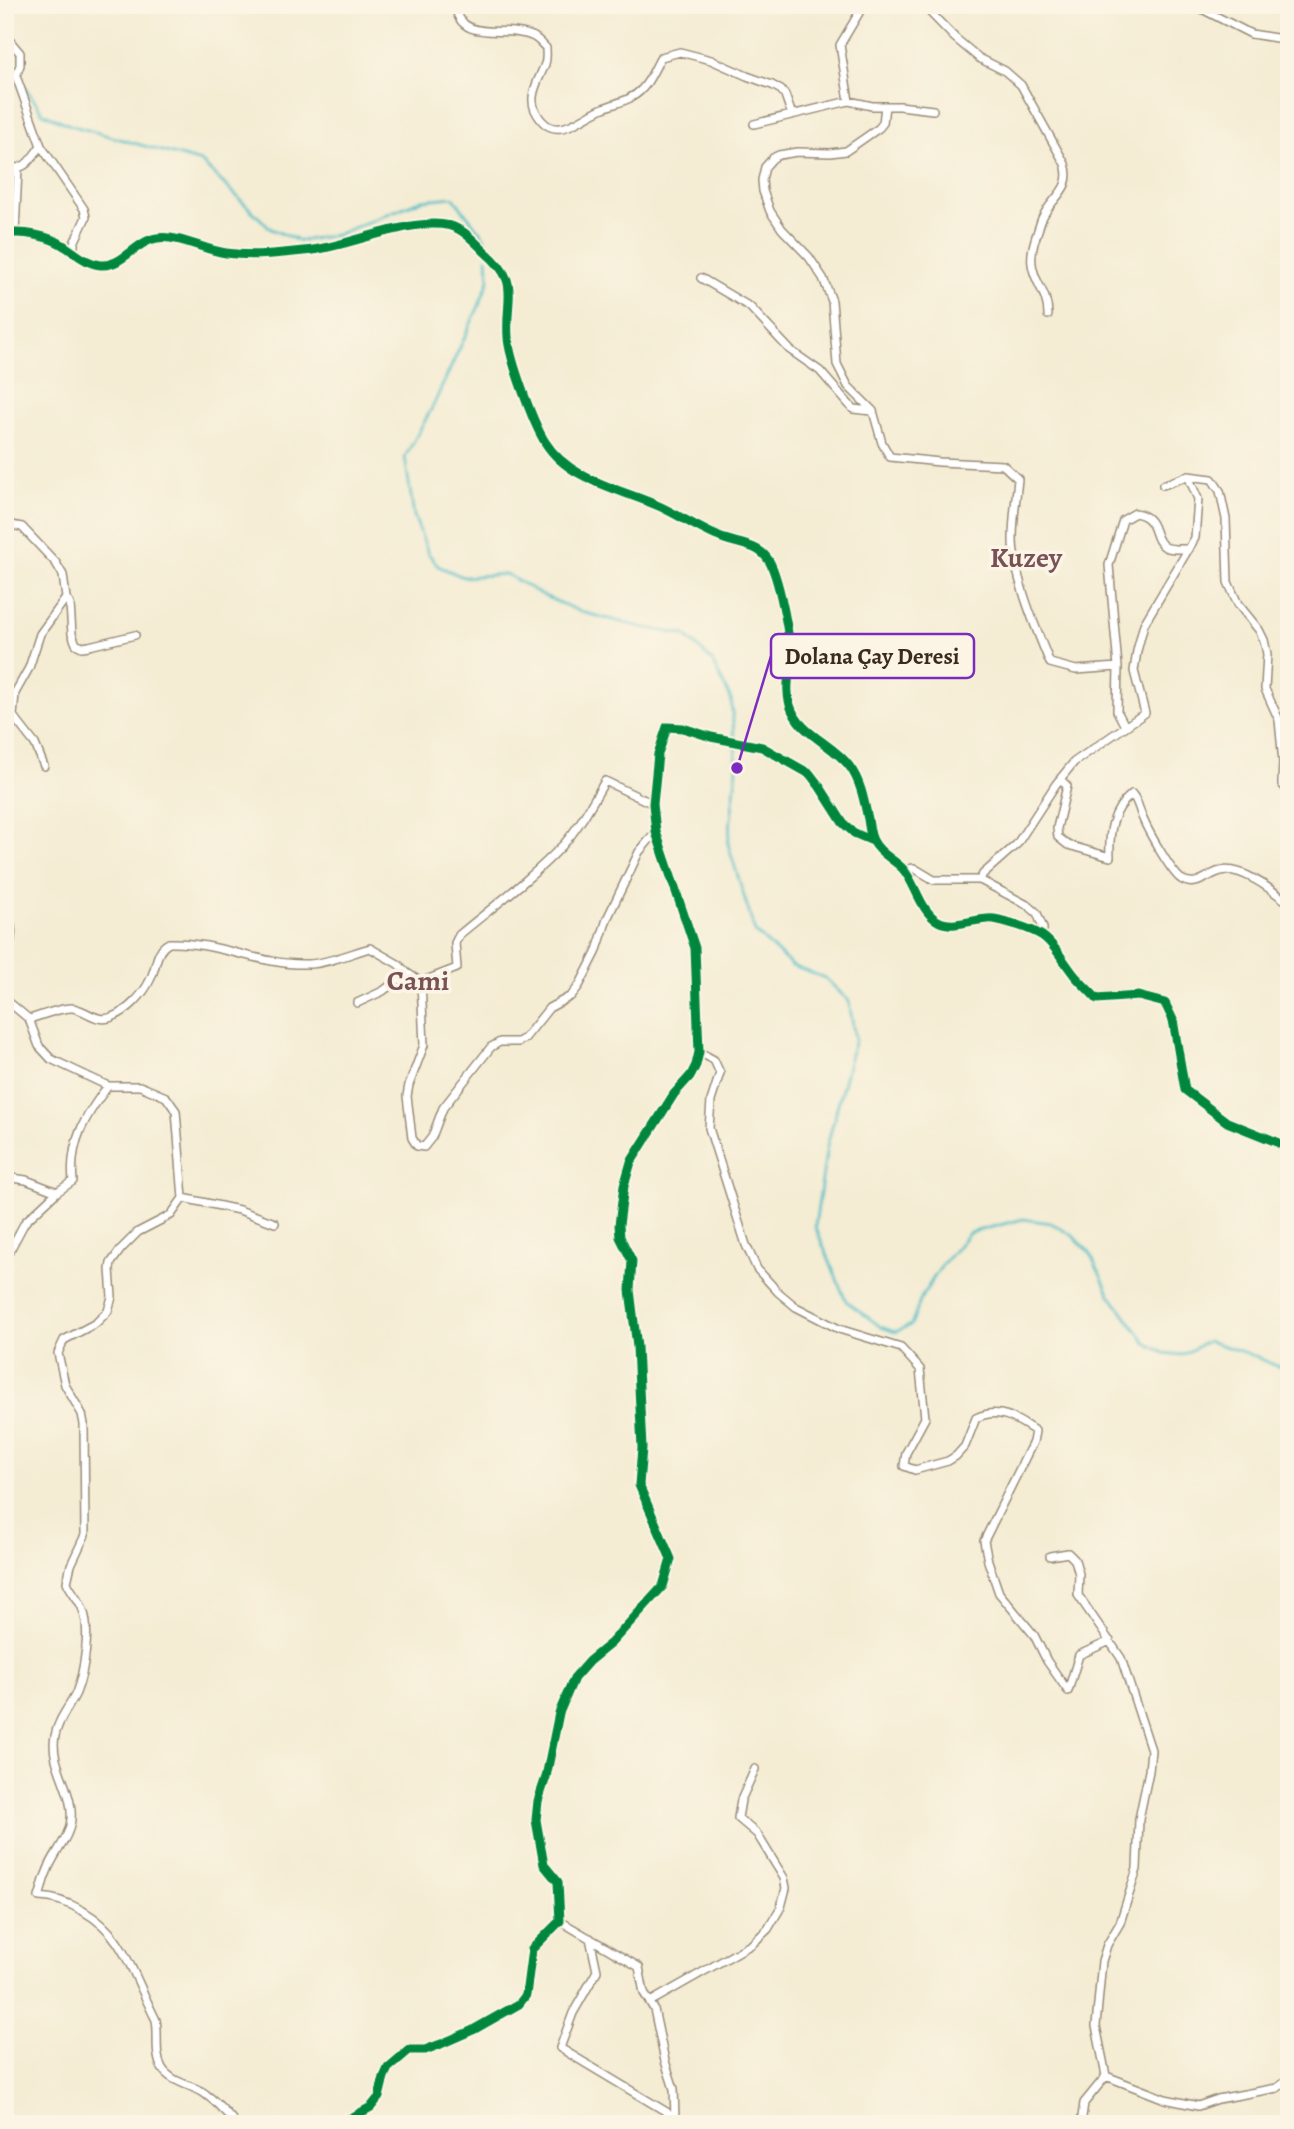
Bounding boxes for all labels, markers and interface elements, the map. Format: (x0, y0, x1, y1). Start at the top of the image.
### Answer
district label: Kuzey (990, 539, 1063, 577)
callout: Dolana Çay Deresi (771, 634, 974, 678)
text: Dolana Çay Deresi (785, 641, 960, 672)
district label: Cami (387, 962, 449, 1000)

